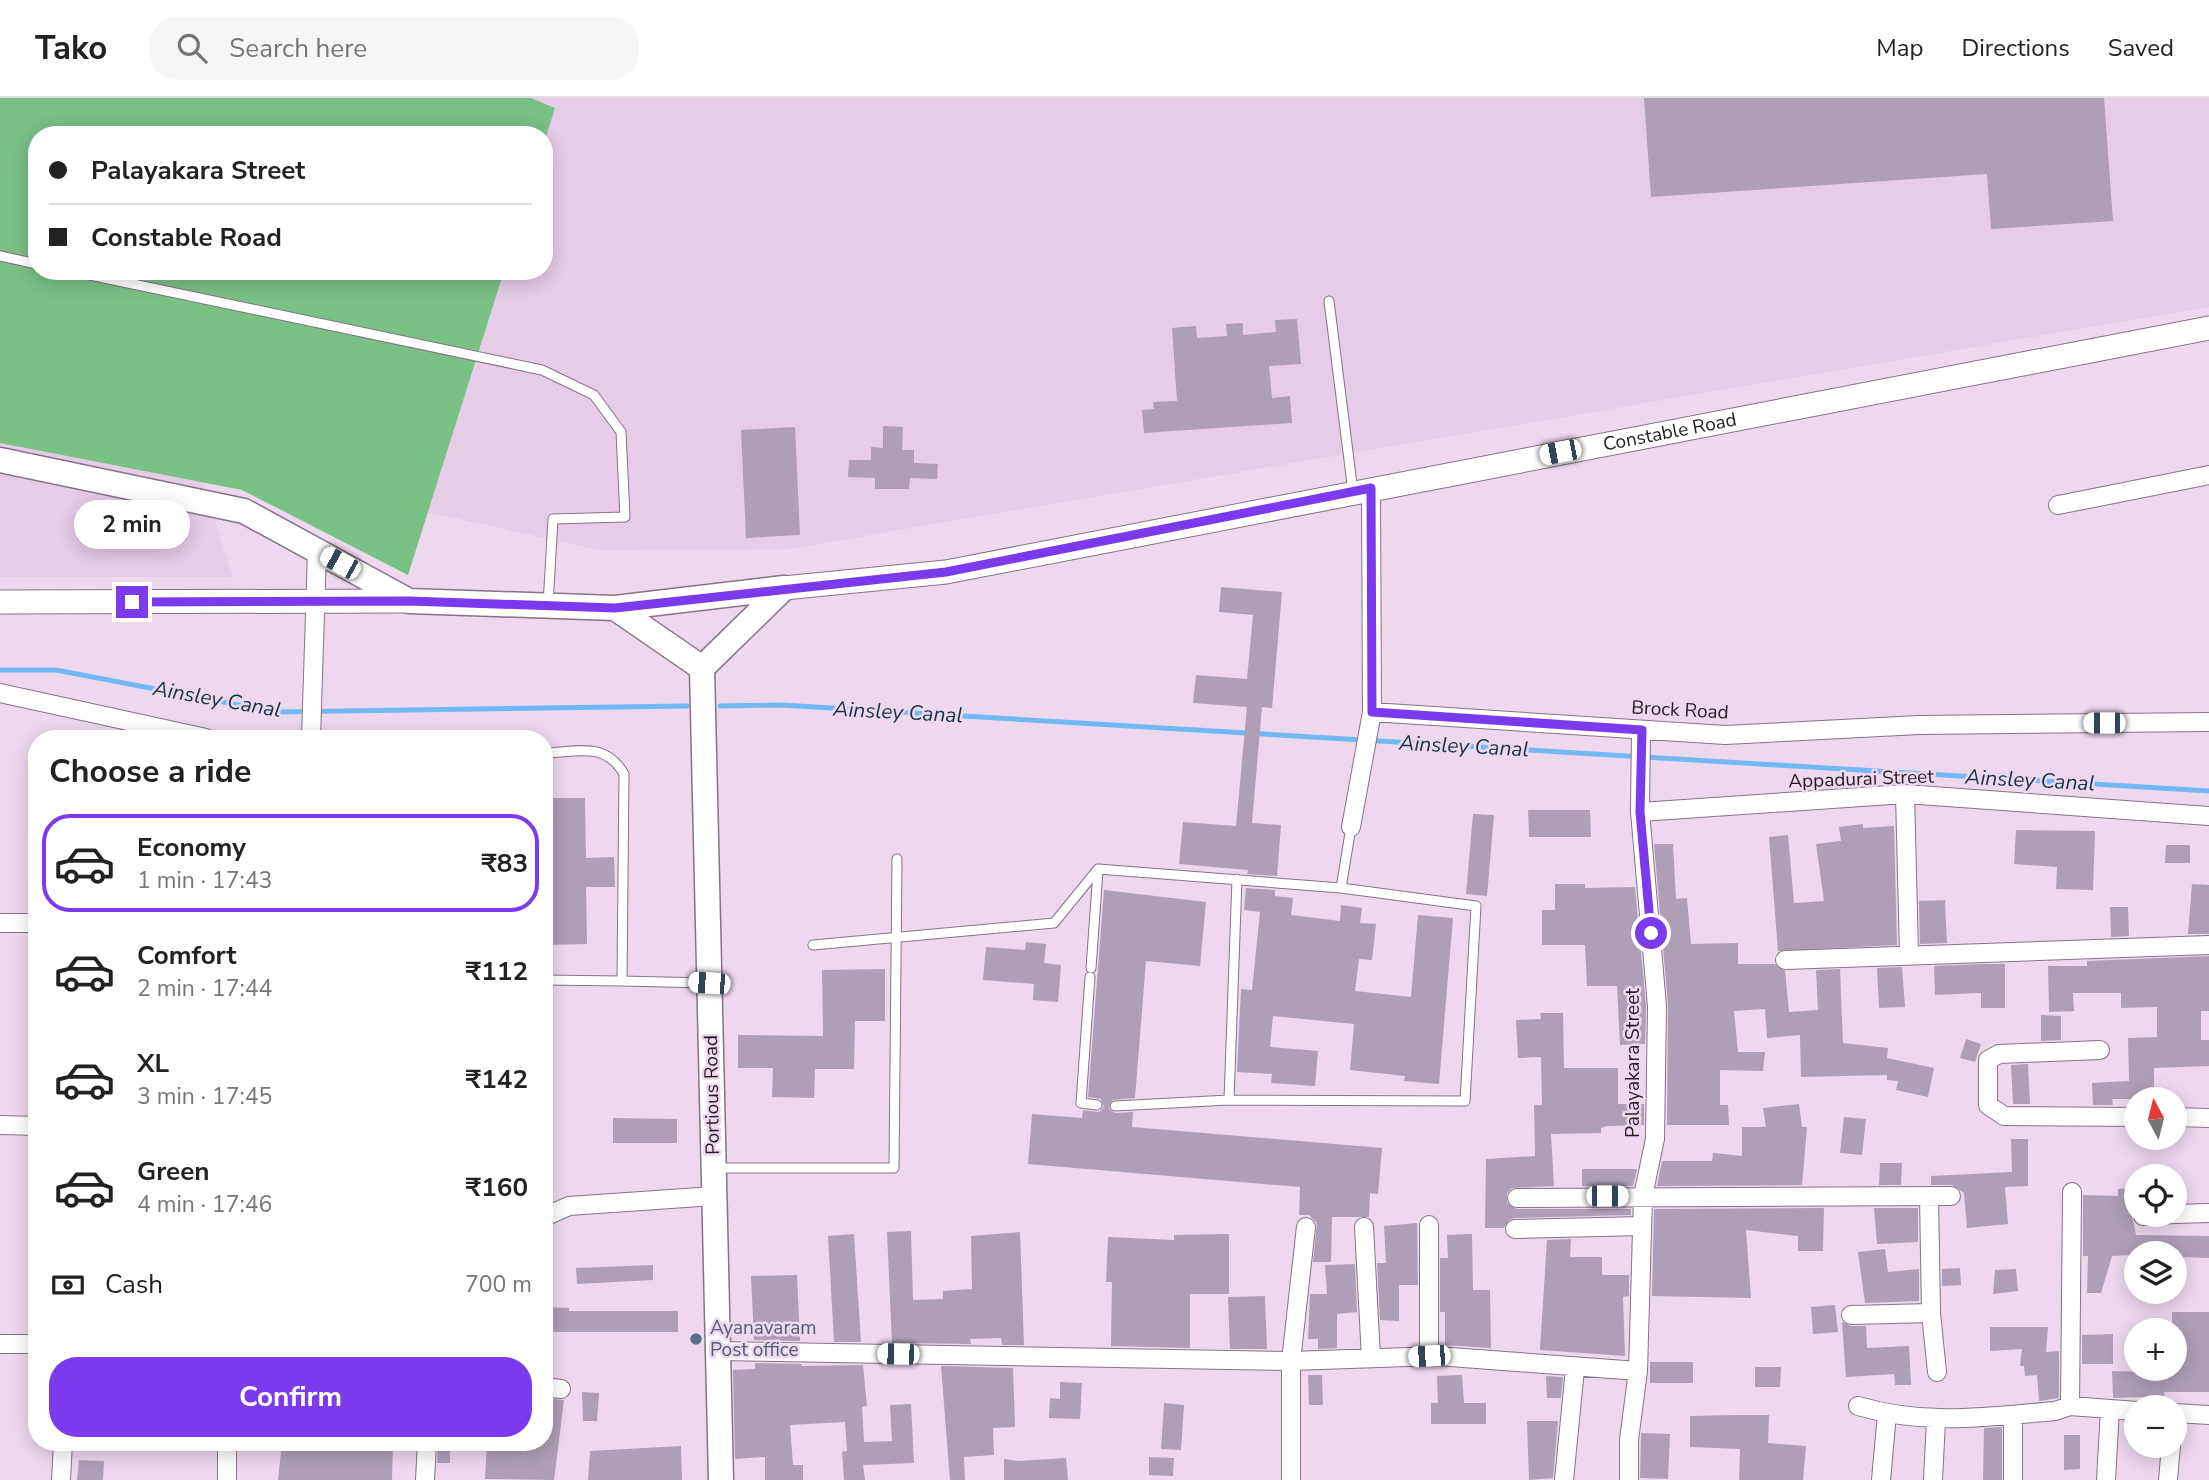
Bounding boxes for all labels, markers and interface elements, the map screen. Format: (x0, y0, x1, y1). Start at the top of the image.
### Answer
search box (149, 17, 639, 80)
text: Tako (35, 26, 107, 71)
icon: search (173, 29, 211, 67)
text: Search here (229, 31, 367, 66)
text: Map (1876, 32, 1923, 64)
text: Directions (1961, 32, 2070, 64)
text: Saved (2108, 32, 2174, 64)
text: Palayakara Street (91, 153, 305, 188)
text: Constable Road (91, 220, 282, 255)
street label: Constable Road (1601, 407, 1739, 458)
car (1538, 438, 1583, 466)
callout: 2 min (74, 500, 190, 550)
text: 2 min (102, 509, 162, 540)
car (317, 544, 364, 582)
route end (116, 586, 148, 618)
water label: Ainsley Canal (150, 674, 283, 724)
street label: Brock Road (1631, 694, 1729, 726)
water label: Ainsley Canal (831, 695, 964, 729)
car (2084, 713, 2126, 734)
water label: Ainsley Canal (1397, 729, 1530, 763)
text: Choose a ride (49, 750, 251, 793)
street label: Appadurai Street (1788, 763, 1935, 795)
water label: Ainsley Canal (1963, 763, 2096, 797)
text: Economy (137, 830, 246, 865)
icon: car (53, 832, 116, 895)
text: ₹83 (481, 846, 528, 881)
text: 1 min · 17:43 (137, 865, 272, 896)
route start (1635, 917, 1667, 949)
text: Comfort (137, 938, 237, 973)
icon: car (53, 940, 116, 1003)
text: ₹112 (466, 954, 528, 989)
car (688, 971, 731, 995)
text: 2 min · 17:44 (137, 973, 272, 1004)
street label: Palayakara Street (1620, 988, 1646, 1138)
street label: Portious Road (698, 1035, 726, 1155)
text: XL (137, 1046, 169, 1081)
icon: car (53, 1048, 116, 1111)
text: ₹142 (466, 1062, 528, 1097)
text: 3 min · 17:45 (137, 1081, 272, 1112)
north arrow (2124, 1087, 2188, 1150)
map controls (2124, 1087, 2187, 1458)
text: Green (137, 1154, 210, 1189)
icon: car (53, 1156, 116, 1219)
button: locate (2124, 1164, 2187, 1227)
text: ₹160 (466, 1170, 528, 1205)
car (1587, 1186, 1629, 1207)
text: 4 min · 17:46 (137, 1189, 272, 1220)
button: layers (2124, 1241, 2187, 1304)
icon: cash (49, 1266, 87, 1304)
text: Cash (105, 1267, 163, 1302)
text: 700 m (465, 1269, 532, 1300)
place label: Ayanavaram Post office (710, 1315, 816, 1363)
button: + (2124, 1318, 2187, 1381)
marker: Ayanavaram Post office (688, 1331, 704, 1347)
car (877, 1343, 920, 1365)
car (1408, 1344, 1451, 1368)
button: Confirm (49, 1357, 532, 1437)
button: − (2124, 1395, 2187, 1458)

